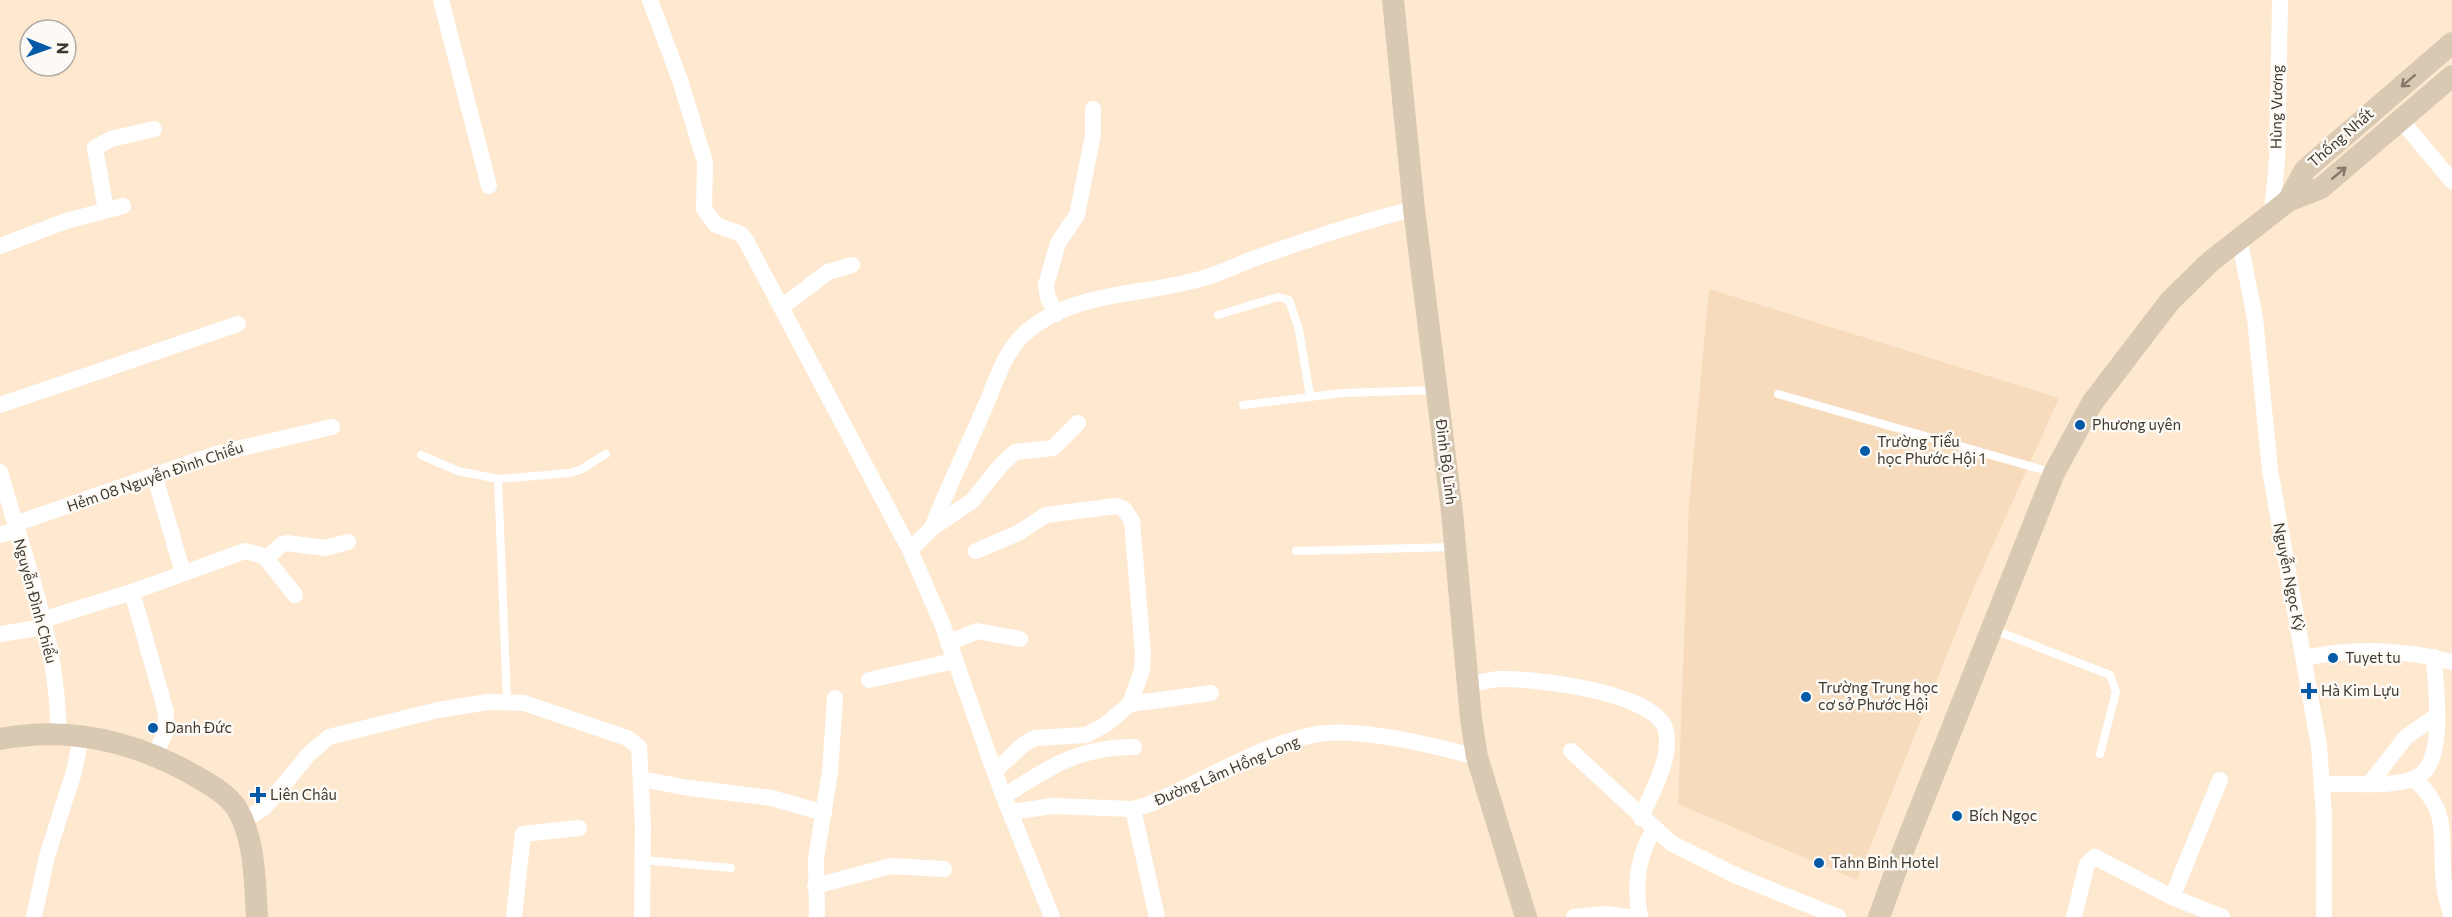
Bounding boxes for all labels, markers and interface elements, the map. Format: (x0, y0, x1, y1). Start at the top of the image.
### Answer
north arrow (18, 18, 78, 78)
text: N (54, 42, 73, 54)
street label: Hùng Vương (2266, 65, 2286, 149)
one-way arrow (2401, 74, 2416, 88)
street label: Thống Nhất (2304, 104, 2377, 170)
one-way arrow (2331, 166, 2346, 180)
place label: Phương uyên (2092, 415, 2181, 433)
street label: Đinh Bộ Lĩnh (1433, 417, 1461, 506)
marker: Phương uyên (2073, 418, 2087, 432)
place label: Trường Tiểu học Phước Hội 1 (1877, 432, 1985, 467)
street label: Hẻm 08 Nguyễn Đình Chiểu (64, 437, 245, 515)
marker: Trường Tiểu học Phước Hội 1 (1858, 444, 1872, 458)
street label: Nguyễn Ngọc Kỳ (2271, 521, 2309, 633)
street label: Nguyễn Đình Chiểu (11, 536, 61, 665)
place label: Tuyet tu (2345, 648, 2401, 666)
marker: Tuyet tu (2326, 651, 2340, 665)
place label: Trường Trung học cơ sở Phước Hội (1818, 678, 1938, 713)
place label: Hà Kim Lựu (2321, 681, 2399, 699)
marker: Hà Kim Lựu (2302, 684, 2316, 698)
marker: Trường Trung học cơ sở Phước Hội (1799, 690, 1813, 704)
place label: Danh Đức (165, 718, 232, 736)
marker: Danh Đức (146, 721, 160, 735)
street label: Đường Lâm Hồng Long (1150, 731, 1302, 809)
place label: Liên Châu (270, 785, 337, 803)
marker: Liên Châu (251, 788, 265, 802)
place label: Bích Ngọc (1969, 806, 2037, 824)
marker: Bích Ngọc (1950, 809, 1964, 823)
place label: Tahn Binh Hotel (1831, 853, 1939, 871)
marker: Tahn Binh Hotel (1812, 856, 1826, 870)

